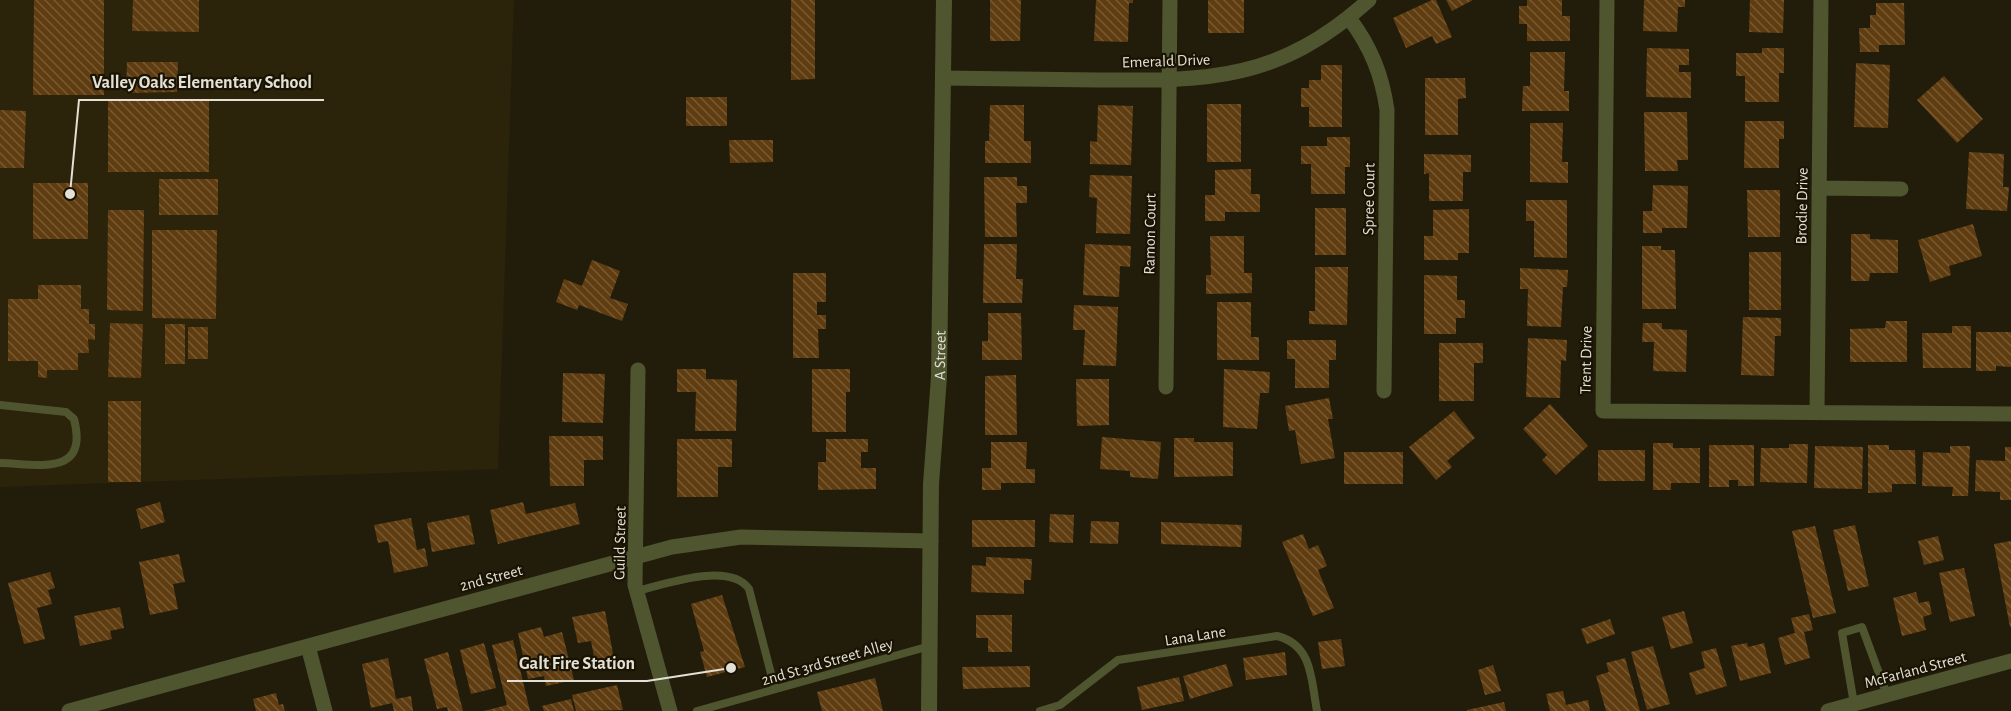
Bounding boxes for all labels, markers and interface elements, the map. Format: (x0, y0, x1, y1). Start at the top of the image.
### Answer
street label: Emerald Drive (1122, 51, 1210, 71)
callout: Valley Oaks Elementary School (79, 64, 324, 100)
text: Valley Oaks Elementary School (92, 74, 312, 92)
street label: Spree Court (1360, 163, 1378, 235)
street label: Brodie Drive (1793, 167, 1811, 245)
street label: Ramon Court (1141, 193, 1159, 275)
street label: Trent Drive (1577, 326, 1595, 394)
street label: A Street (932, 330, 949, 380)
street label: Guild Street (611, 506, 629, 580)
street label: 2nd Street (458, 562, 524, 594)
street label: Lana Lane (1163, 623, 1227, 649)
street label: 2nd St 3rd Street Alley (760, 635, 895, 689)
callout: Galt Fire Station (507, 645, 647, 681)
street label: McFarland Street (1863, 649, 1968, 691)
text: Galt Fire Station (519, 655, 635, 673)

